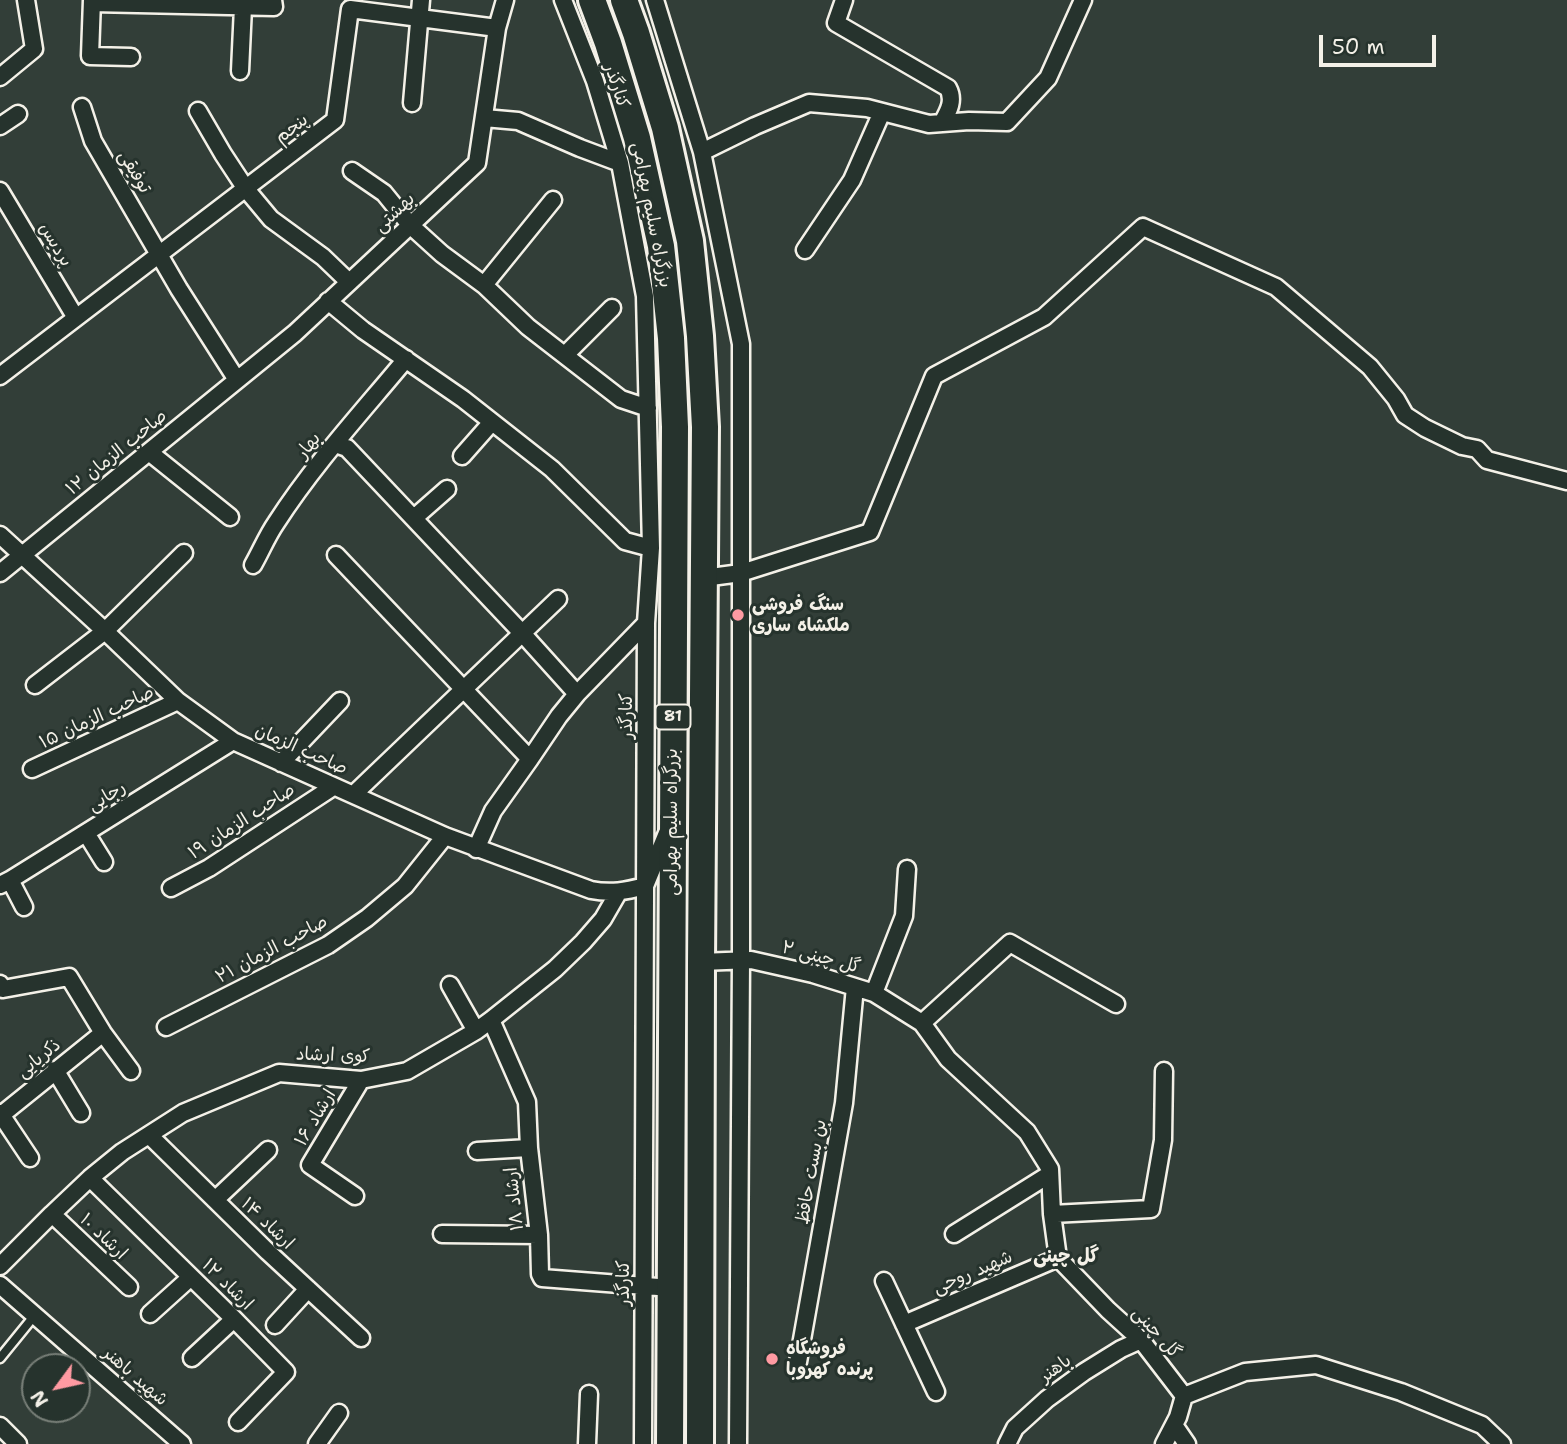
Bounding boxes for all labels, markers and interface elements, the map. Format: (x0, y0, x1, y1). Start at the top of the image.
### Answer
scale bar (1322, 21, 1439, 65)
text: 50 m (1332, 33, 1385, 61)
street label: کنارگذر (599, 61, 633, 111)
street label: پنجم (271, 109, 313, 149)
street label: بزرگراه سلیم بهرامی (626, 141, 676, 289)
street label: توفیقی (113, 146, 155, 198)
street label: بهشتی (370, 189, 420, 237)
street label: پردیس (34, 219, 76, 271)
street label: صاحب الزمان ۱۲ (62, 406, 172, 500)
street label: بهار (292, 429, 326, 463)
place label: سنگ فروشی ملکشاه ساری (752, 594, 850, 636)
marker: سنگ فروشی ملکشاه ساری (730, 607, 746, 623)
street label: صاحب الزمان ۱۵ (36, 682, 158, 754)
street label: کنارگذر (616, 693, 638, 739)
road number: 81 (656, 704, 690, 730)
street label: صاحب الزمان (251, 720, 351, 780)
street label: بزرگراه سلیم بهرامی (661, 748, 683, 896)
street label: رجایی (84, 777, 130, 817)
street label: صاحب الزمان ۱۹ (185, 779, 299, 865)
street label: صاحب الزمان ۲۱ (212, 911, 332, 989)
street label: گل چینی ۲ (779, 937, 863, 979)
street label: ذکریایی (13, 1035, 65, 1083)
street label: کوی ارشاد (295, 1044, 371, 1068)
street label: ارشاد ۱۶ (291, 1086, 341, 1150)
street label: بن بست حافظ (792, 1118, 832, 1226)
street label: ارشاد ۱۸ (501, 1166, 529, 1232)
street label: ارشاد ۱۴ (236, 1194, 298, 1254)
street label: ارشاد ۱۰ (75, 1209, 131, 1265)
district label: گل چینی (1033, 1246, 1099, 1268)
street label: شهید روحی (930, 1247, 1016, 1299)
street label: ارشاد ۱۲ (197, 1255, 257, 1315)
street label: کنارگذر (613, 1260, 635, 1306)
street label: گل چینی (1127, 1303, 1185, 1363)
place label: فروشگاه پرنده کهروبا (786, 1338, 873, 1380)
street label: شهید باهنر (98, 1343, 172, 1411)
street label: باهنر (1036, 1350, 1076, 1388)
marker: فروشگاه پرنده کهروبا (764, 1351, 780, 1367)
north arrow (21, 1353, 91, 1423)
text: N (25, 1385, 54, 1412)

